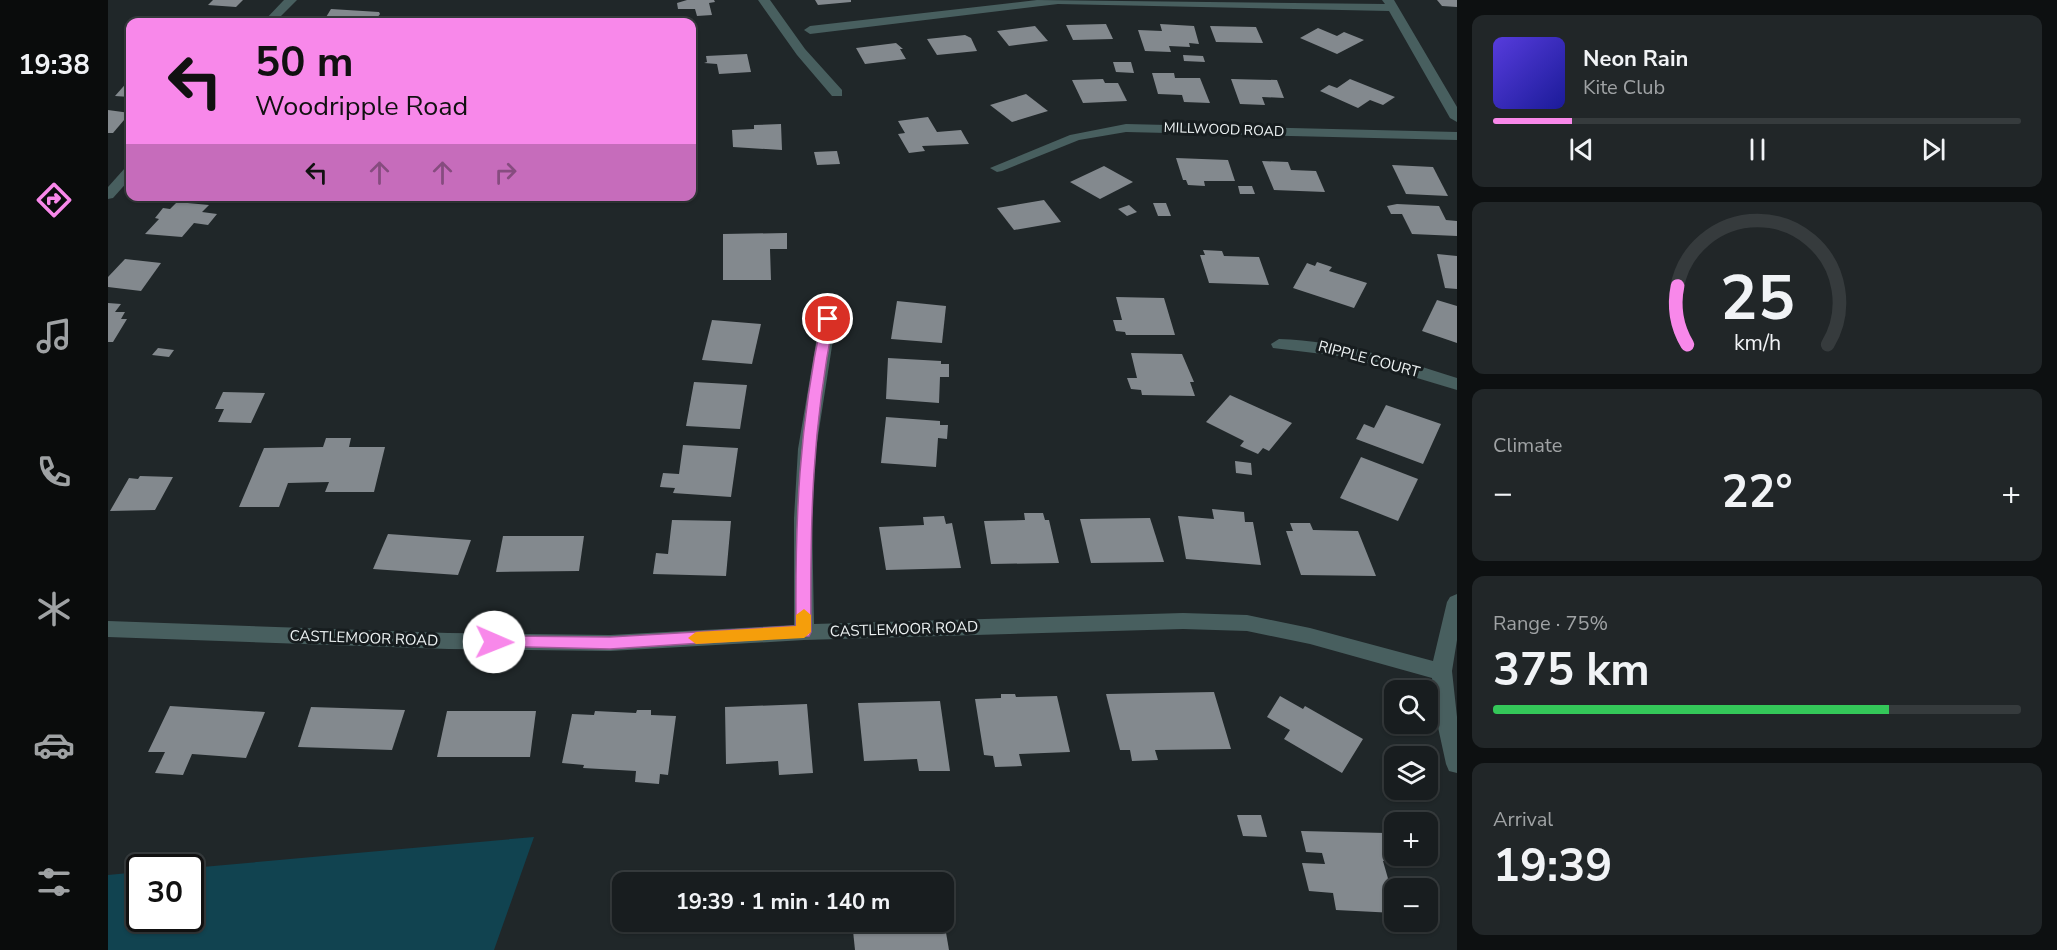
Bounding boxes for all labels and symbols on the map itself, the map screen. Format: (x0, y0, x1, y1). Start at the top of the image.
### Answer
street label: MILLWOOD ROAD (1163, 118, 1285, 141)
pin (802, 293, 853, 344)
street label: RIPPLE COURT (1316, 336, 1422, 382)
position arrow (462, 610, 526, 674)
street label: CASTLEMOOR ROAD (829, 616, 979, 642)
street label: CASTLEMOOR ROAD (289, 625, 439, 651)
speed limit sign: 30 (126, 854, 204, 932)

